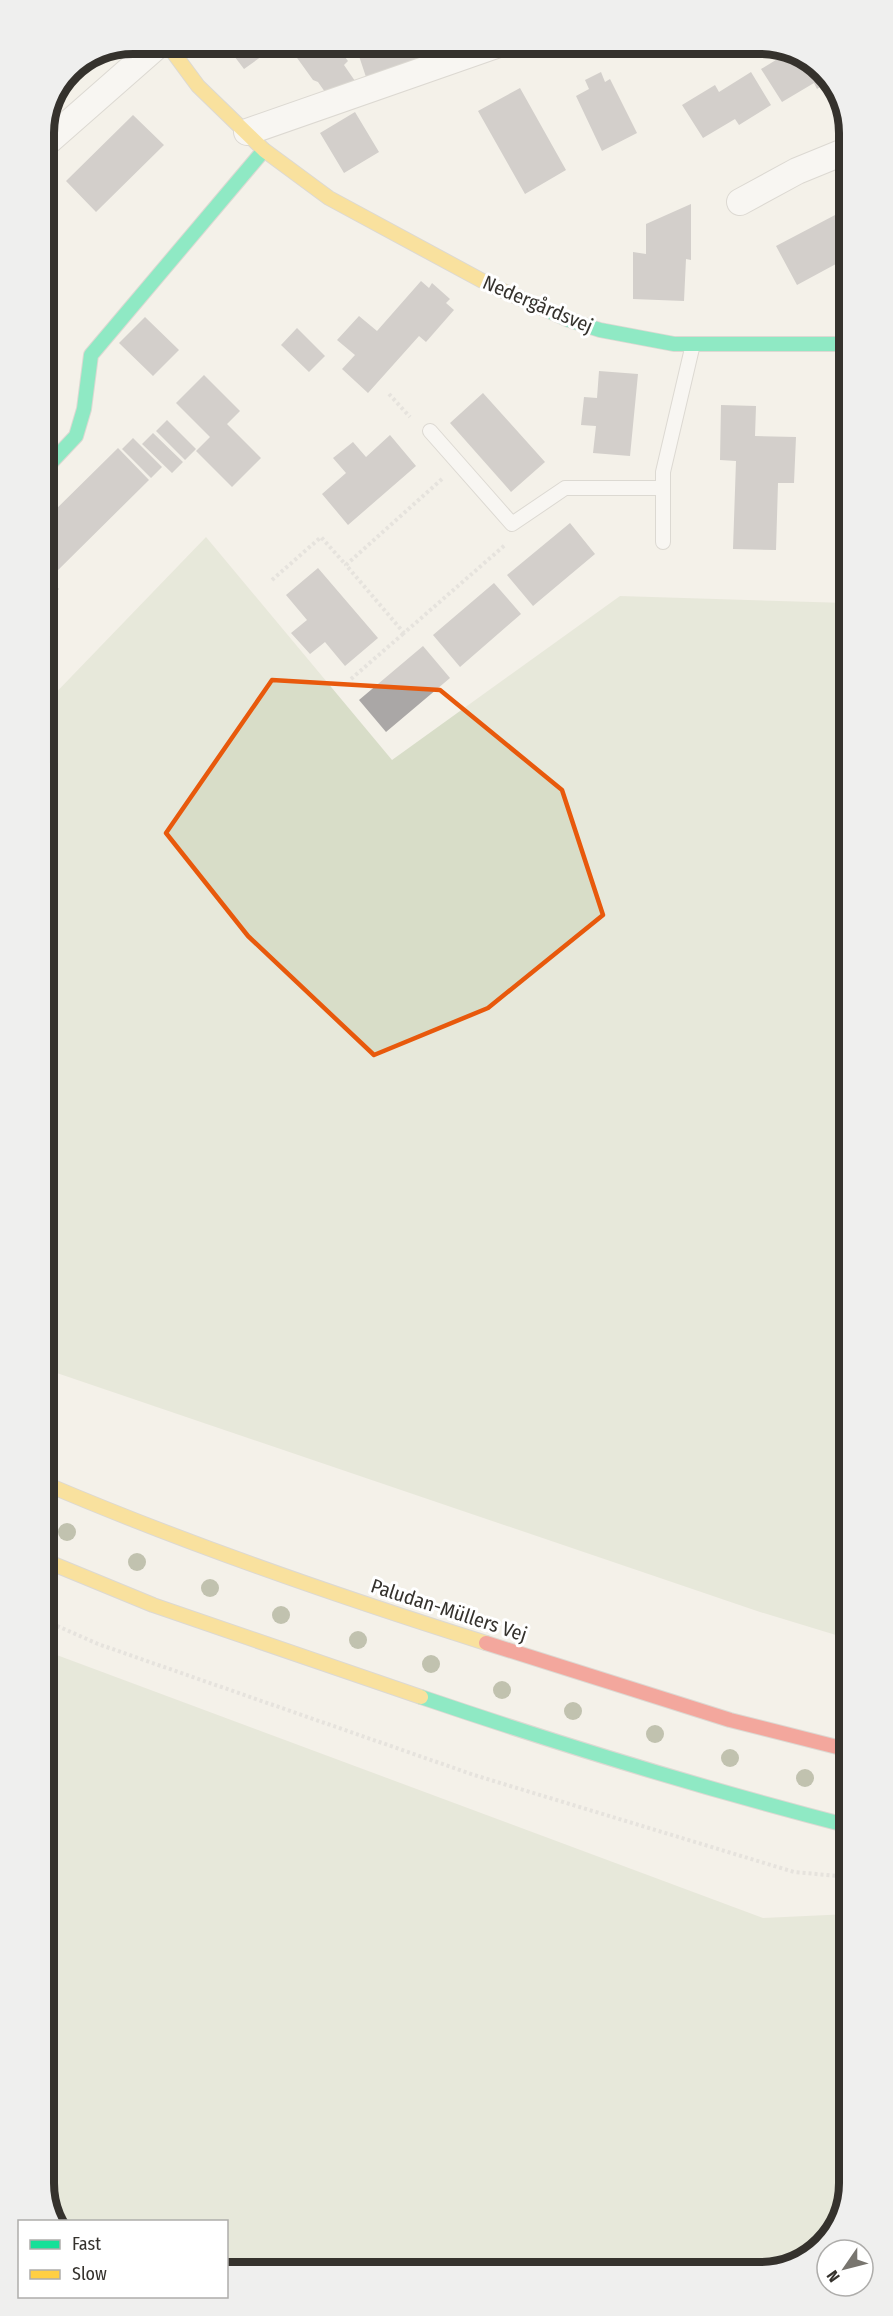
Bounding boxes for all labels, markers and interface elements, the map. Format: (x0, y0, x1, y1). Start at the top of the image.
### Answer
street label: Nedergårdsvej (479, 270, 597, 338)
street label: Paludan-Müllers Vej (368, 1573, 530, 1647)
legend (18, 2220, 228, 2298)
text: Fast (72, 2233, 101, 2255)
north arrow (815, 2238, 875, 2298)
text: Slow (72, 2263, 107, 2285)
text: N (823, 2267, 844, 2286)

